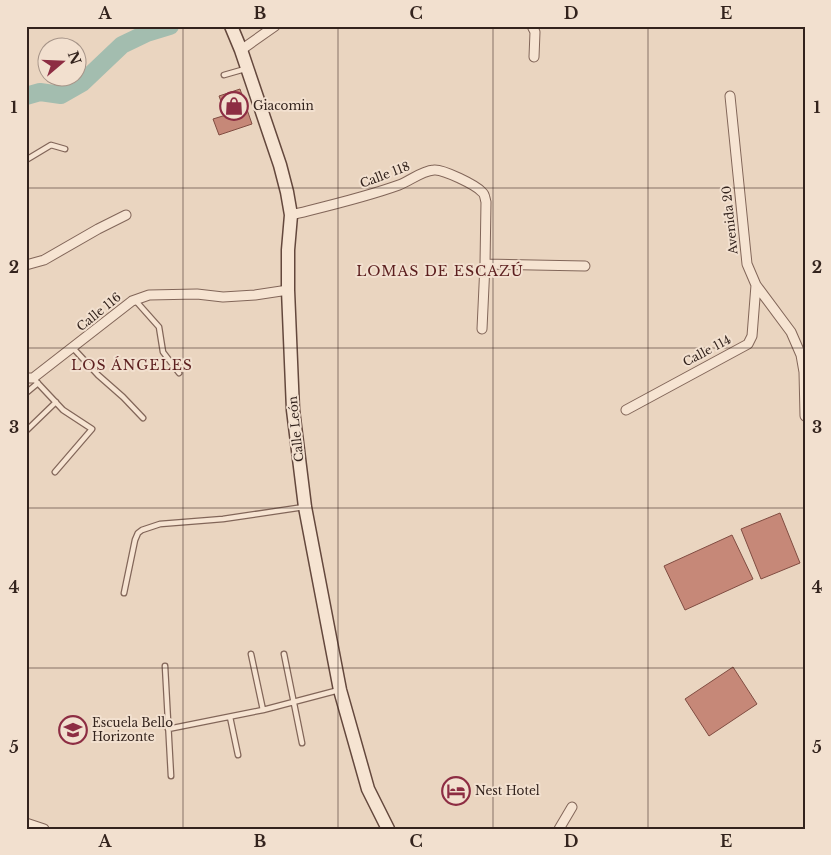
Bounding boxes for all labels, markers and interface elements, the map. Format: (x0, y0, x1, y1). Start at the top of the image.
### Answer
text: A (98, 3, 113, 23)
text: B (254, 3, 267, 23)
text: C (409, 3, 423, 23)
text: D (564, 3, 578, 23)
text: E (720, 3, 732, 23)
north arrow (38, 38, 88, 88)
text: N (64, 49, 85, 67)
shop icon: Giacomin (219, 91, 249, 121)
text: 1 (11, 97, 18, 117)
text: 1 (814, 97, 821, 117)
place label: Giacomin (253, 98, 314, 113)
street label: Calle 118 (358, 158, 412, 191)
street label: Avenida 20 (718, 185, 741, 256)
text: 2 (9, 257, 19, 277)
text: 2 (812, 257, 822, 277)
district label: LOMAS DE ESCAZÚ (356, 261, 524, 280)
street label: Calle 116 (73, 289, 124, 334)
street label: Calle 114 (680, 332, 733, 369)
district label: LOS ÁNGELES (71, 356, 193, 374)
street label: Calle León (285, 395, 306, 463)
text: 3 (9, 417, 19, 437)
text: 3 (812, 417, 822, 437)
text: 4 (9, 577, 19, 597)
text: 4 (812, 577, 822, 597)
school or university icon: Escuela Bello Horizonte (58, 715, 88, 745)
place label: Escuela Bello Horizonte (92, 715, 173, 744)
text: 5 (9, 737, 19, 757)
text: 5 (812, 737, 822, 757)
hotel icon: Nest Hotel (441, 776, 471, 806)
place label: Nest Hotel (475, 783, 540, 798)
text: A (98, 831, 113, 851)
text: B (254, 831, 267, 851)
text: C (409, 831, 423, 851)
text: D (564, 831, 578, 851)
text: E (720, 831, 732, 851)

